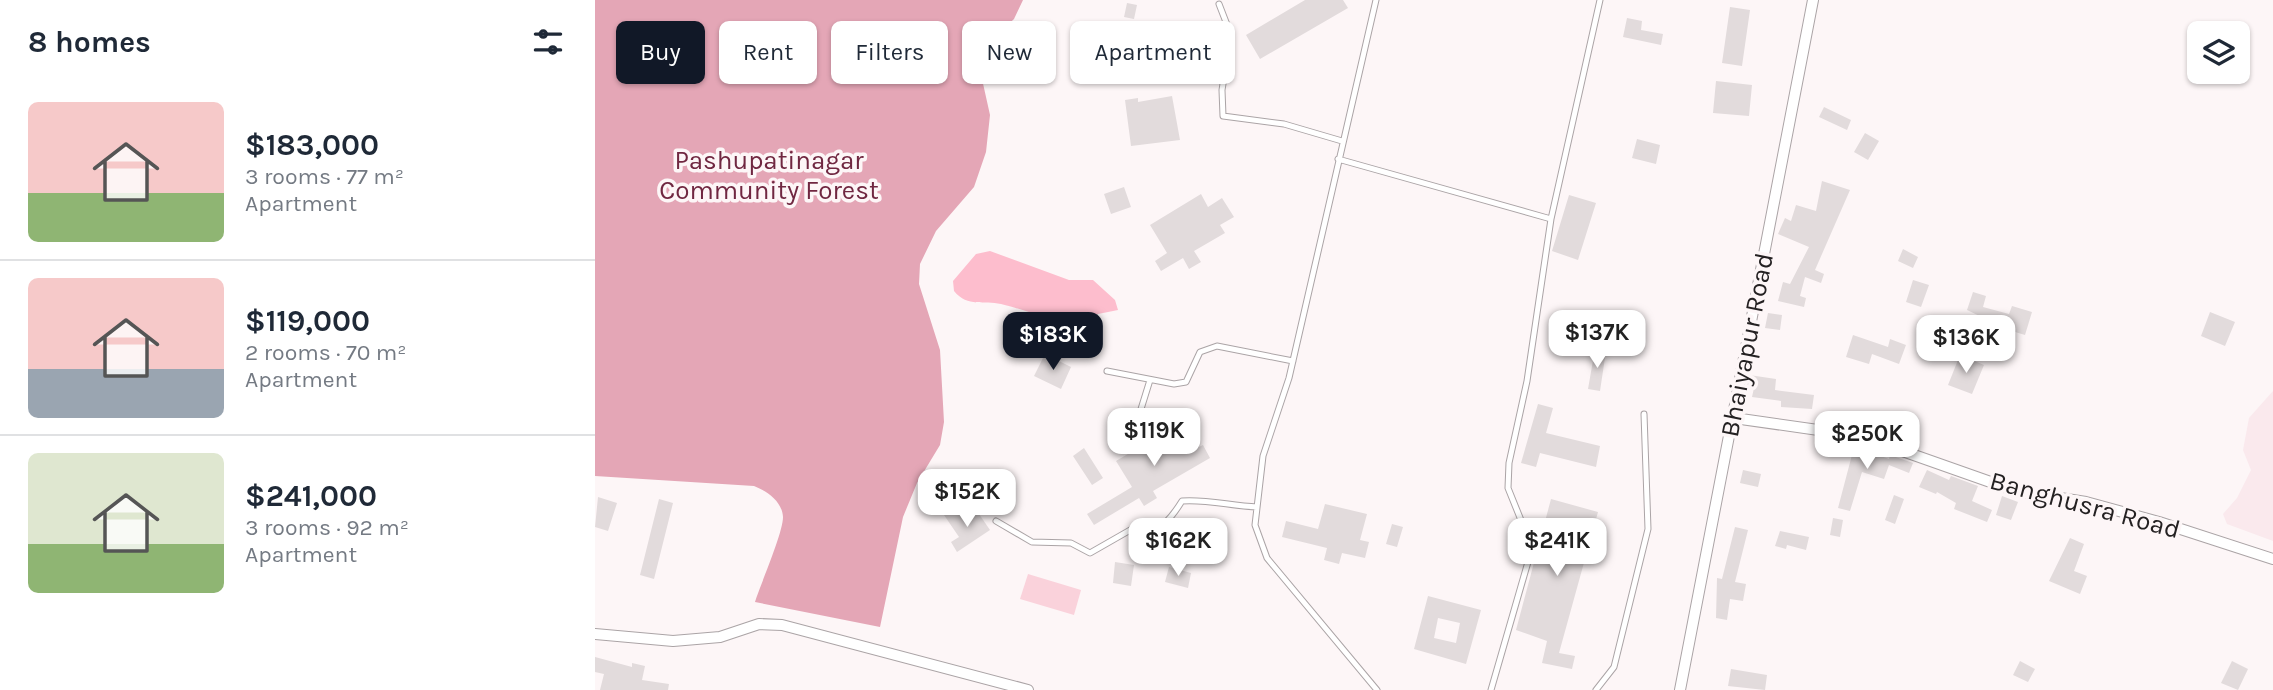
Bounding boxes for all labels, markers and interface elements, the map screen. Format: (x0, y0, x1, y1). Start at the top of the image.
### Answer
chip: Buy (616, 21, 705, 84)
chip: Rent (719, 21, 817, 84)
chip: Filters (831, 21, 948, 84)
chip: New (962, 21, 1056, 84)
chip: Apartment (1070, 21, 1235, 84)
map controls (2187, 21, 2250, 84)
button: layers (2187, 21, 2250, 84)
icon: filters (529, 23, 567, 61)
text: 8 homes (28, 24, 151, 60)
text: $183,000 (245, 127, 379, 163)
icon: home (84, 130, 168, 214)
park label: Pashupatinagar Community Forest (659, 145, 879, 206)
text: 3 rooms · 77 m² (245, 163, 404, 190)
text: Apartment (245, 190, 357, 217)
street label: Bhaiyapur Road (1714, 250, 1780, 440)
text: $119,000 (245, 303, 370, 339)
icon: home (84, 306, 168, 390)
pin: $137K (1548, 310, 1646, 370)
pin: $183K (1004, 312, 1102, 372)
pin: $136K (1917, 316, 2015, 375)
text: $137K (1565, 319, 1629, 346)
text: $183K (1019, 321, 1087, 348)
text: $136K (1932, 324, 2000, 351)
text: 2 rooms · 70 m² (245, 339, 407, 366)
text: Apartment (245, 366, 357, 393)
pin: $119K (1105, 408, 1203, 468)
pin: $250K (1818, 412, 1916, 471)
text: $119K (1123, 417, 1185, 444)
text: $250K (1831, 420, 1903, 447)
street label: Banghusra Road (1986, 465, 2184, 545)
pin: $152K (918, 470, 1016, 529)
text: $241,000 (245, 478, 377, 514)
text: $152K (934, 478, 1000, 505)
icon: home (84, 481, 168, 565)
text: 3 rooms · 92 m² (245, 514, 409, 541)
pin: $162K (1129, 518, 1227, 578)
pin: $241K (1508, 518, 1606, 578)
text: $162K (1145, 527, 1211, 554)
text: $241K (1524, 527, 1590, 554)
text: Apartment (245, 541, 357, 568)

